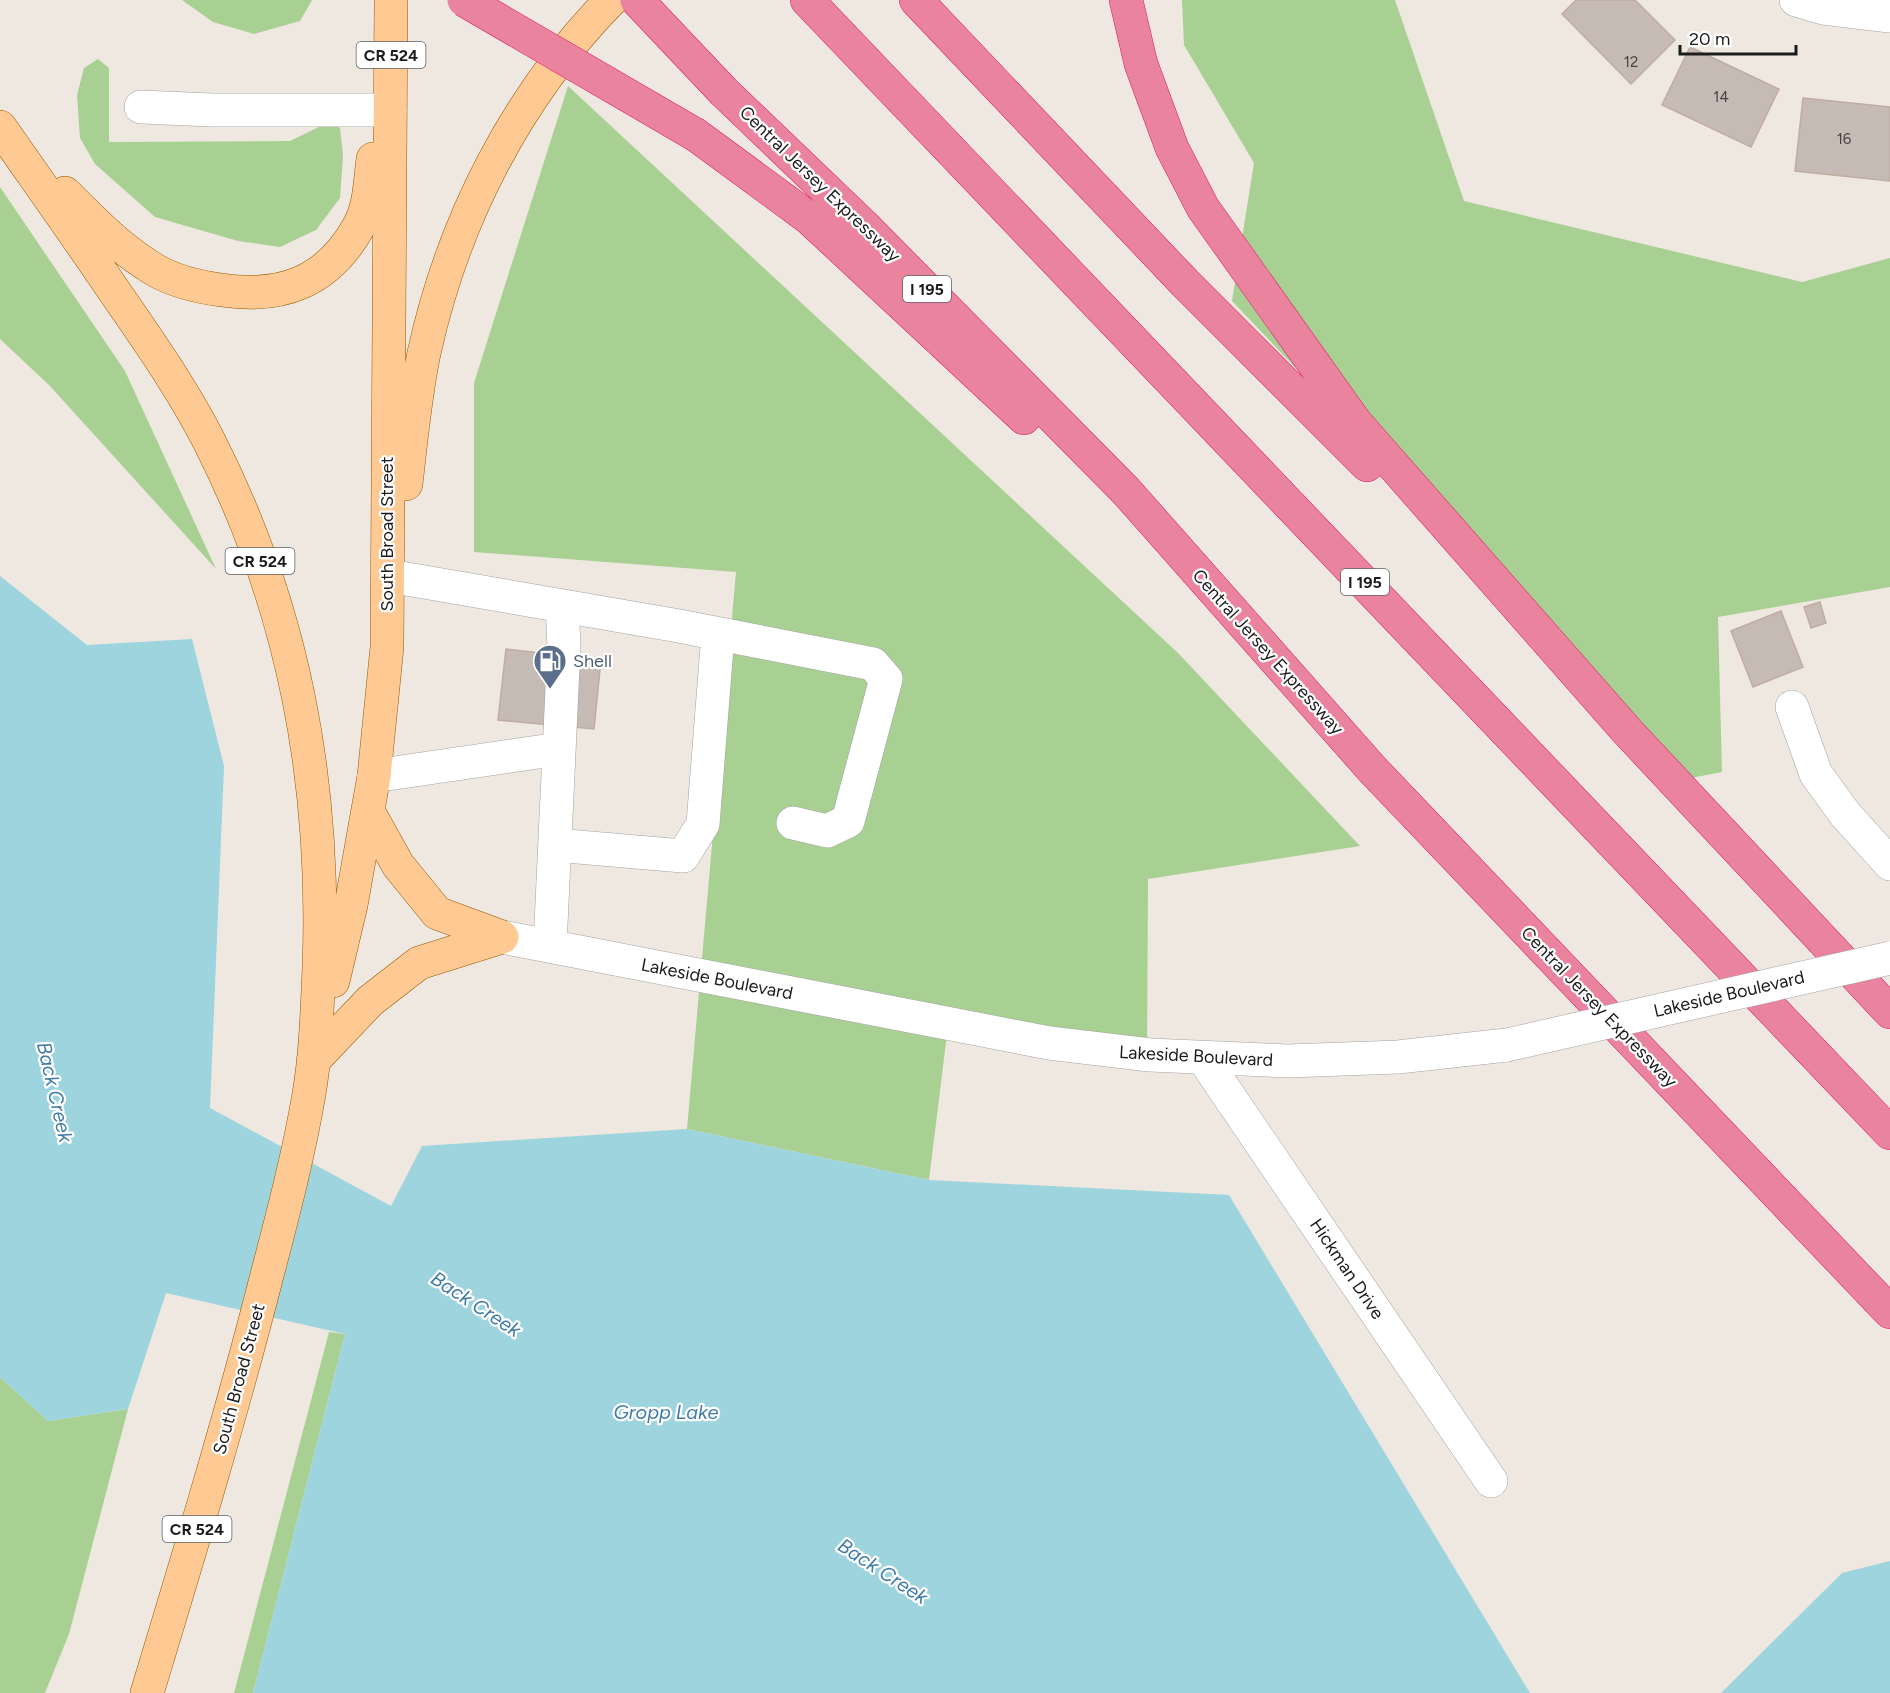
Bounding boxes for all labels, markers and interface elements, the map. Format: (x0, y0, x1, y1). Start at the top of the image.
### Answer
scale bar (1680, 18, 1796, 56)
text: 20 m (1689, 28, 1730, 50)
road number: CR 524 (356, 42, 426, 68)
house number: 12 (1624, 53, 1638, 71)
house number: 14 (1713, 88, 1729, 106)
street label: Central Jersey Expressway (735, 101, 905, 267)
house number: 16 (1837, 130, 1852, 148)
road number: I 195 (903, 276, 951, 302)
street label: South Broad Street (376, 456, 398, 611)
road number: CR 524 (226, 548, 294, 574)
street label: Central Jersey Expressway (1188, 565, 1349, 740)
road number: I 195 (1341, 569, 1389, 595)
fuel station icon: Shell (532, 643, 568, 690)
place label: Shell (573, 650, 612, 672)
street label: Central Jersey Expressway (1516, 922, 1682, 1092)
street label: Lakeside Boulevard (639, 953, 795, 1005)
street label: Lakeside Boulevard (1651, 966, 1807, 1022)
water label: Back Creek (32, 1039, 78, 1146)
street label: Lakeside Boulevard (1118, 1041, 1274, 1071)
street label: Hickman Drive (1305, 1214, 1389, 1324)
water label: Back Creek (427, 1266, 527, 1343)
street label: South Broad Street (208, 1301, 270, 1457)
water label: Gropp Lake (614, 1400, 718, 1424)
road number: CR 524 (162, 1516, 232, 1542)
water label: Back Creek (834, 1533, 934, 1610)

